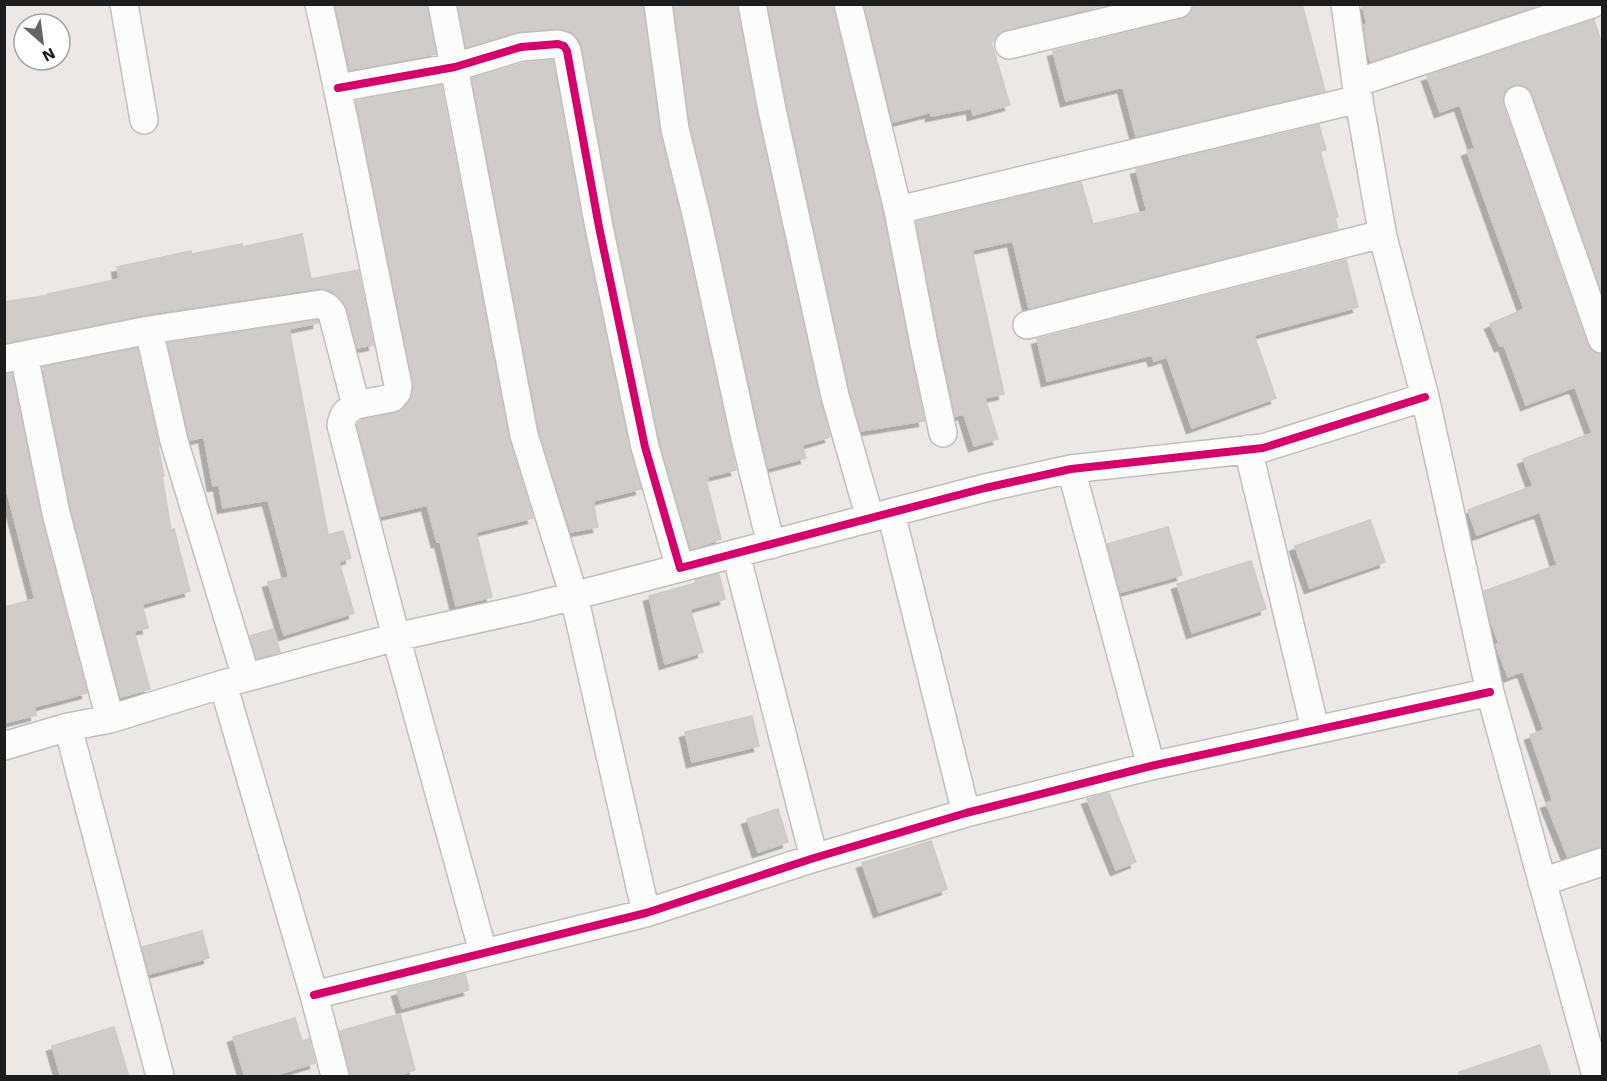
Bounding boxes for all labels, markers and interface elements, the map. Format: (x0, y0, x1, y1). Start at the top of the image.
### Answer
north arrow (12, 12, 72, 72)
text: N (39, 44, 59, 66)

